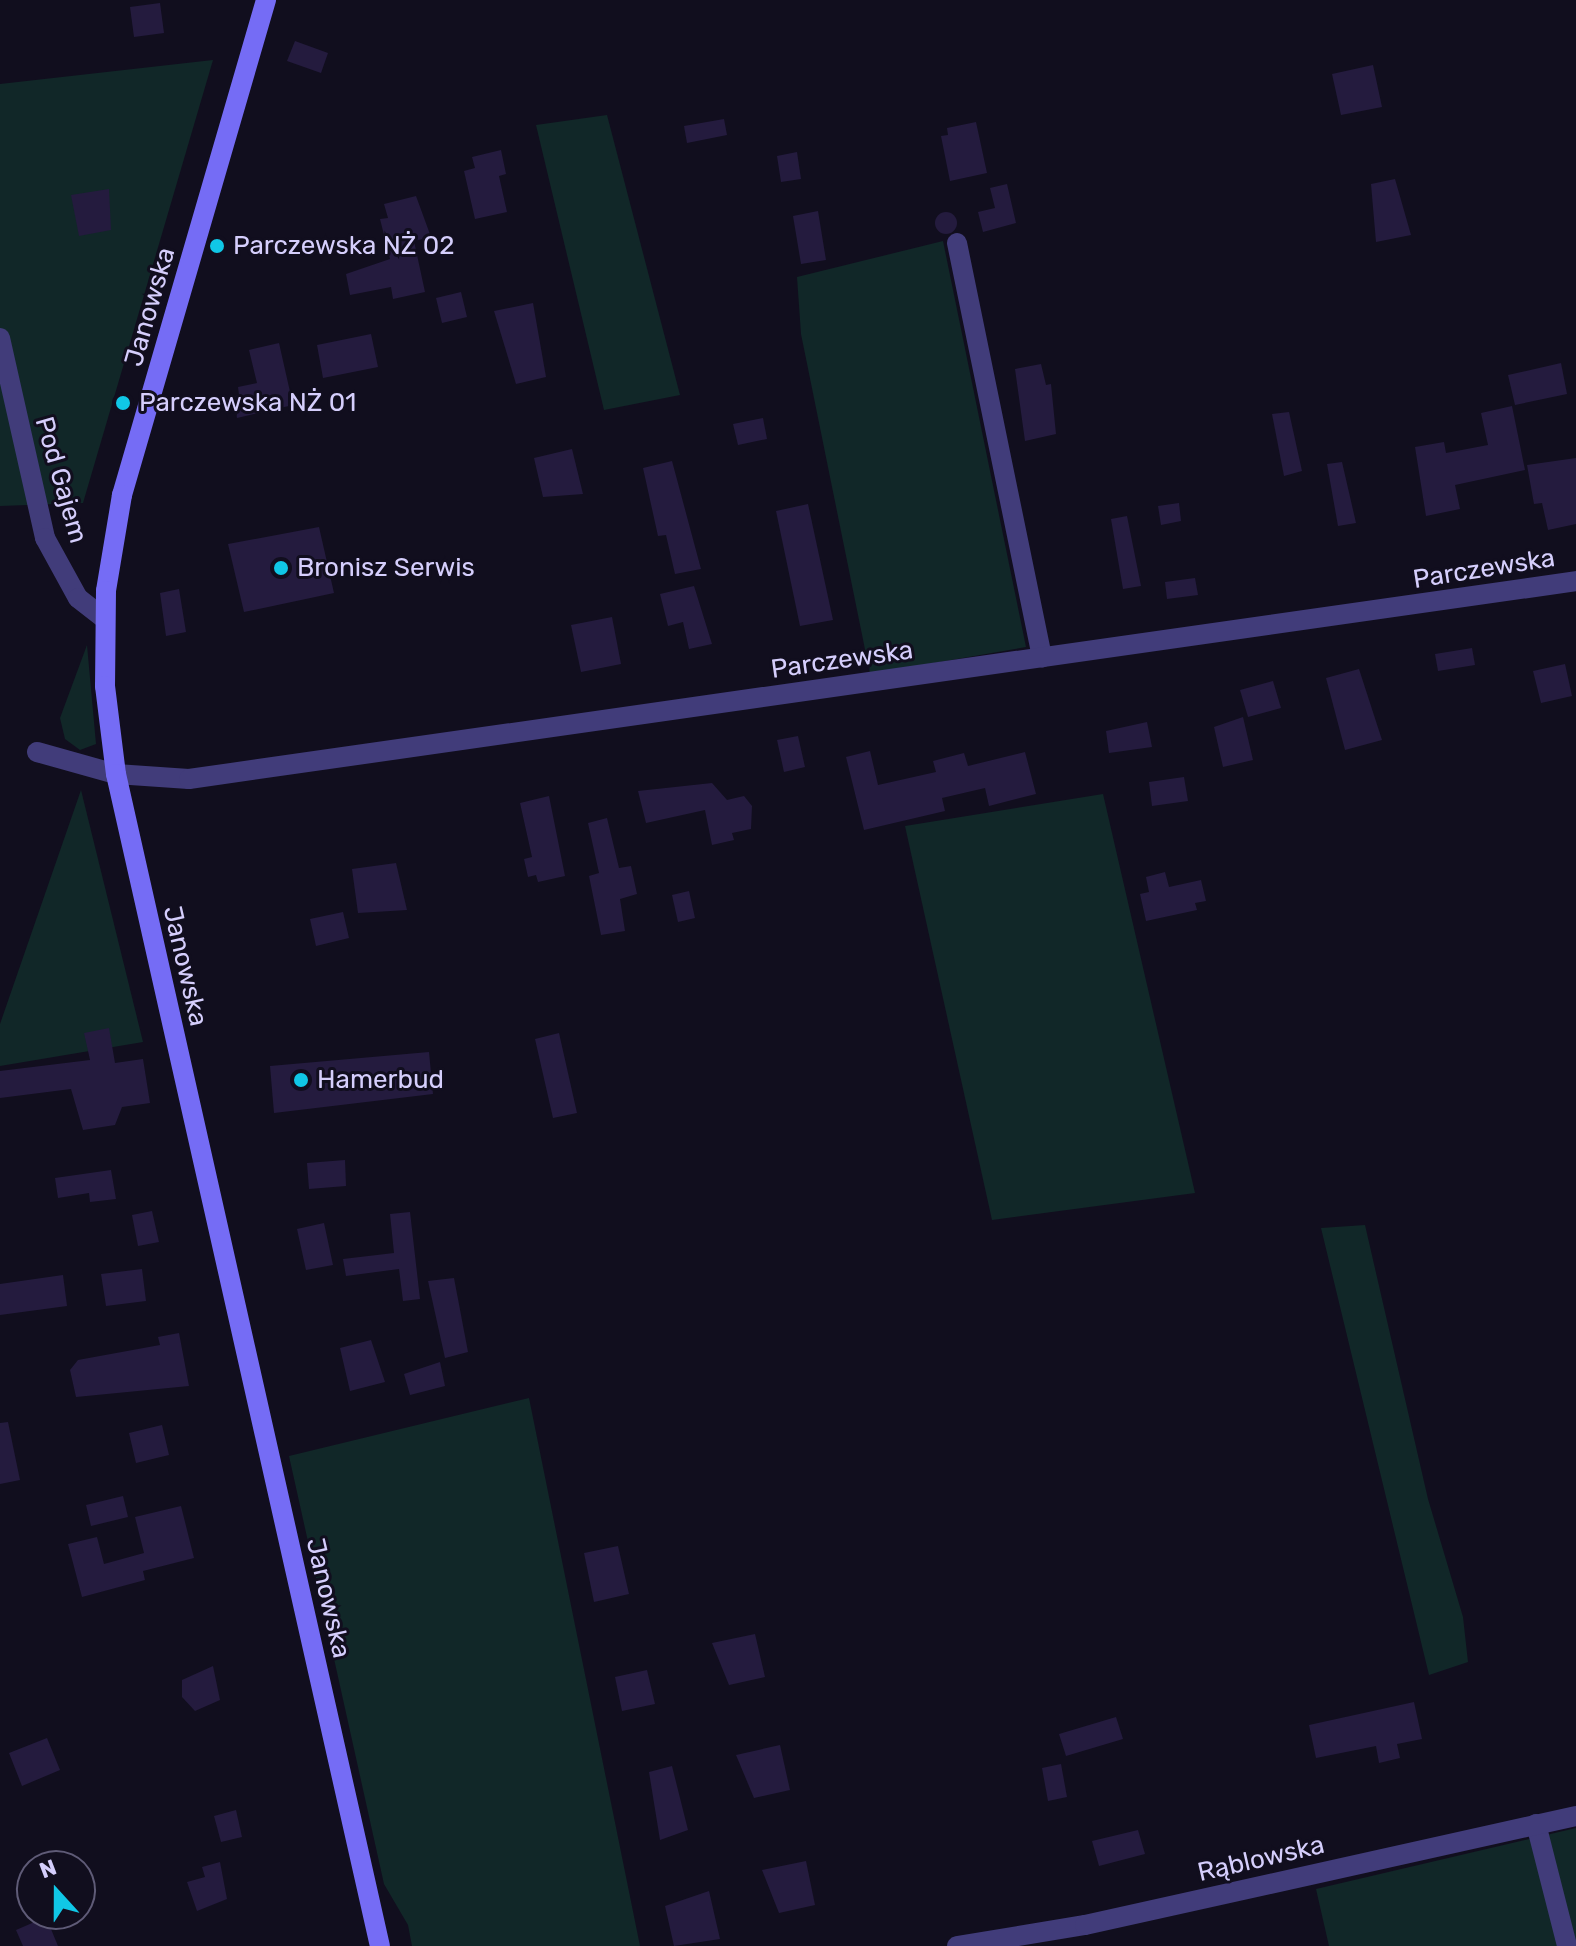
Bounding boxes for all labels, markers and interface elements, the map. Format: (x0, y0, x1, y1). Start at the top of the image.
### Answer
place label: Parczewska NŻ 02 (233, 230, 455, 262)
marker: Parczewska NŻ 02 (208, 237, 226, 255)
street label: Janowska (118, 244, 182, 370)
place label: Parczewska NŻ 01 (139, 387, 356, 419)
marker: Parczewska NŻ 01 (114, 394, 132, 412)
street label: Pod Gajem (28, 413, 94, 547)
street label: Parczewska (1411, 542, 1557, 596)
place label: Bronisz Serwis (297, 552, 475, 584)
marker: Bronisz Serwis (272, 559, 290, 577)
street label: Parczewska (769, 635, 915, 685)
street label: Janowska (156, 903, 214, 1029)
place label: Hamerbud (317, 1064, 444, 1096)
marker: Hamerbud (292, 1071, 310, 1089)
street label: Janowska (299, 1535, 357, 1661)
street label: Rąblowska (1195, 1829, 1327, 1889)
north arrow (16, 1850, 96, 1930)
text: N (36, 1854, 60, 1884)

